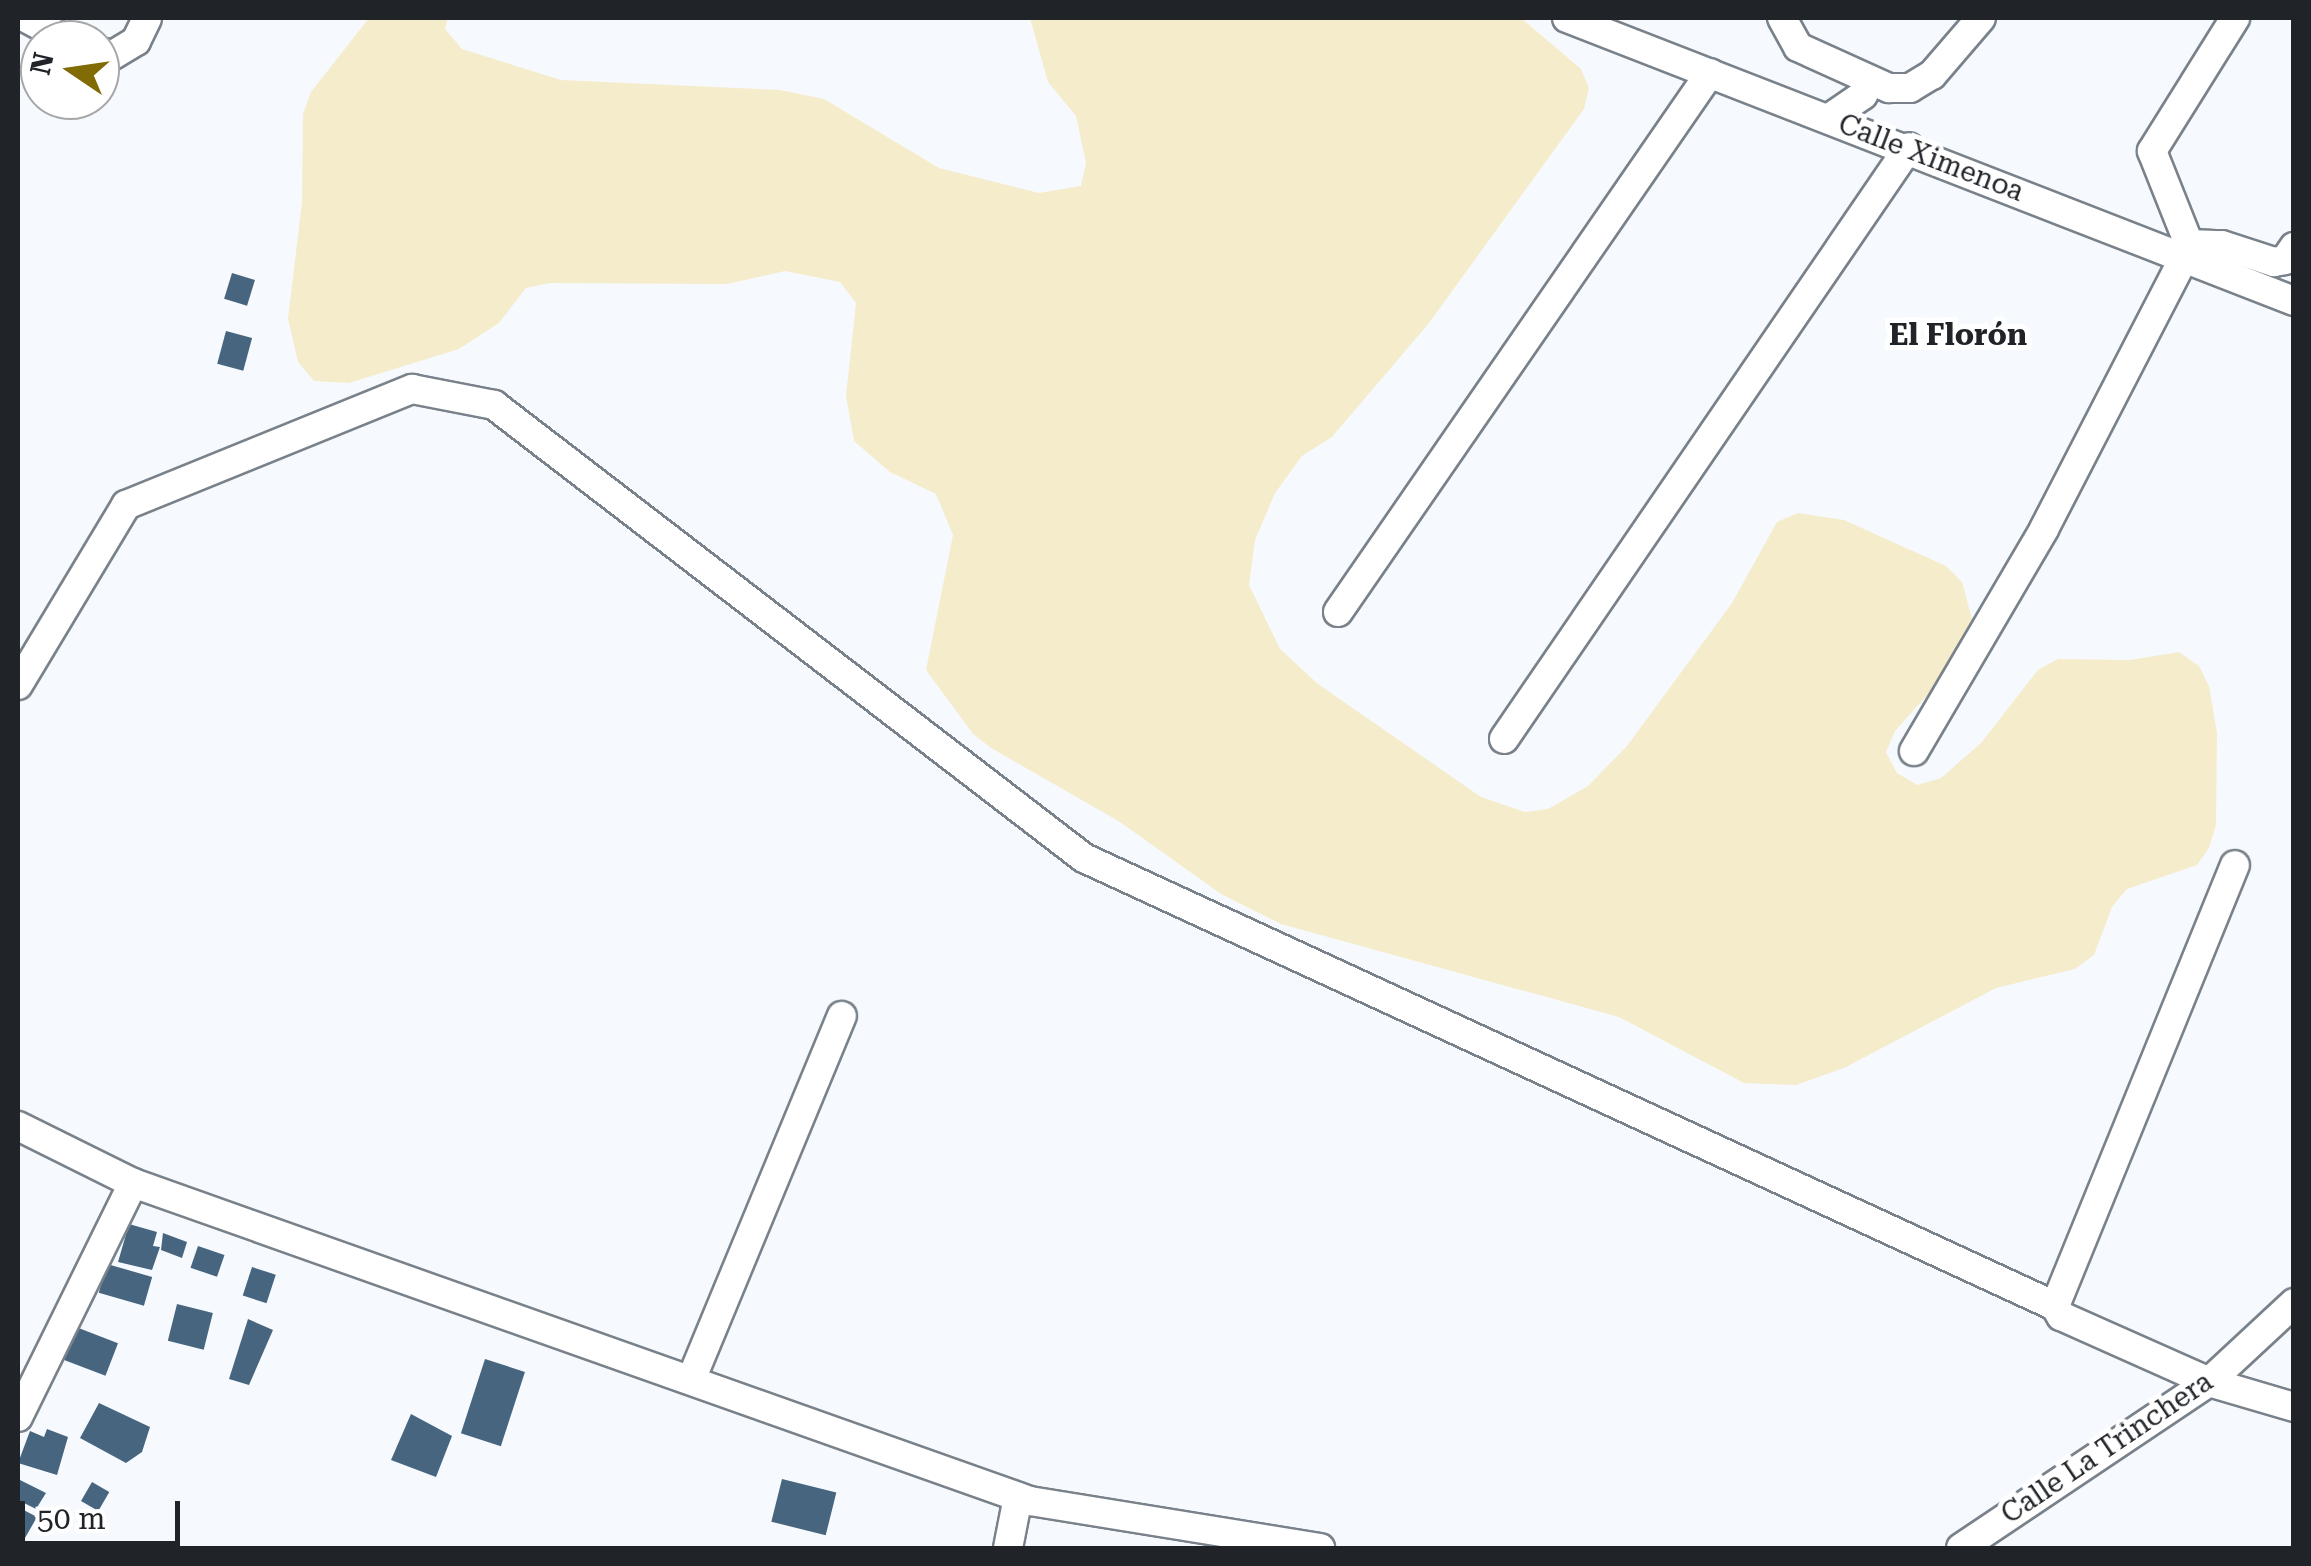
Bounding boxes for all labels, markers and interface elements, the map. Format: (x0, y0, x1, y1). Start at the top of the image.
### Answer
north arrow (20, 20, 120, 120)
text: N (24, 49, 61, 78)
street label: Calle Ximenoa (1834, 107, 2028, 209)
district label: El Florón (1889, 317, 2027, 353)
street label: Calle La Trinchera (1995, 1365, 2219, 1531)
scale bar (25, 1481, 185, 1543)
text: 50 m (37, 1501, 106, 1536)

